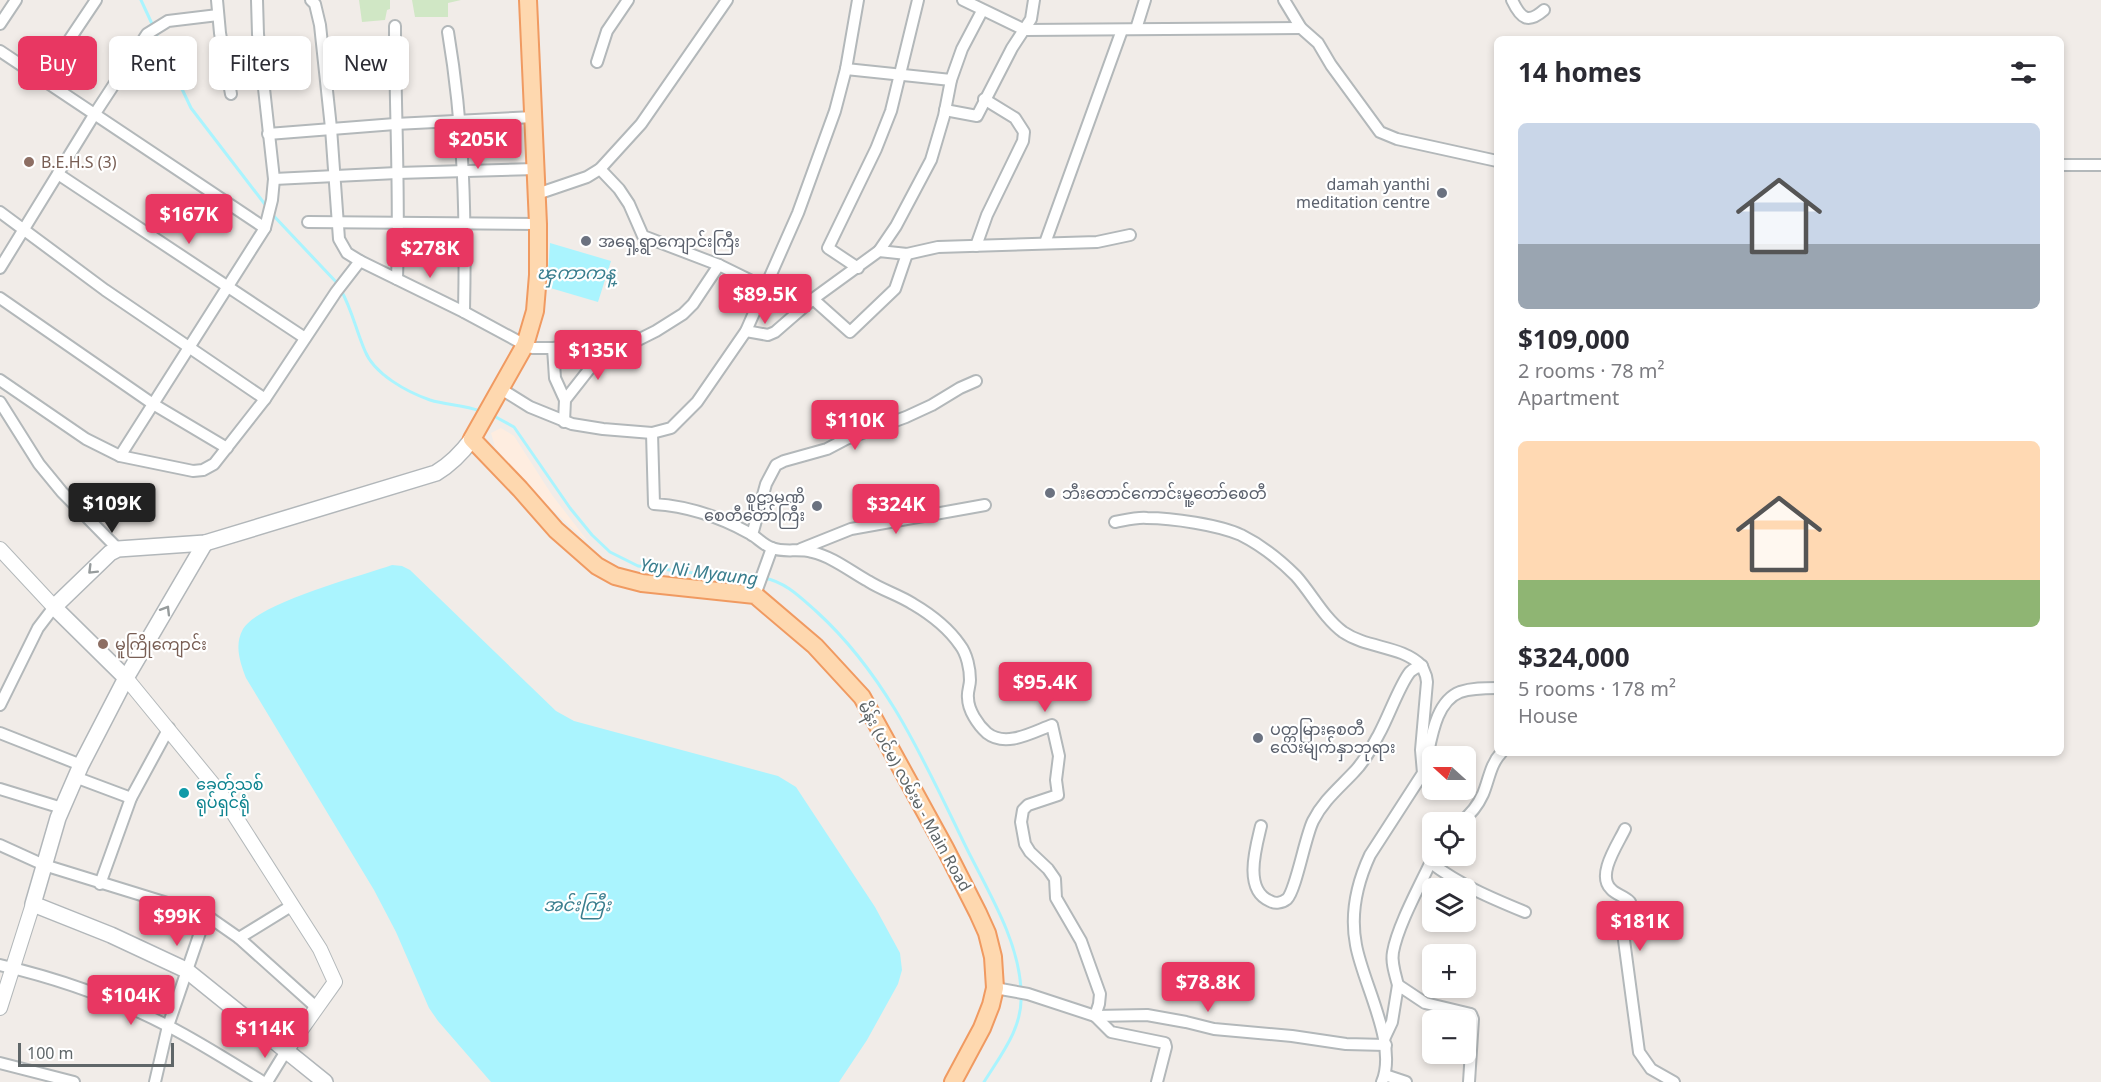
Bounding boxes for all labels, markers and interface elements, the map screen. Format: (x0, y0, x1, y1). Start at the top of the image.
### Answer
chip: Buy (18, 36, 97, 90)
chip: Rent (109, 36, 197, 90)
chip: Filters (209, 36, 311, 90)
chip: New (323, 36, 409, 90)
text: 14 homes (1518, 54, 1642, 90)
icon: filters (2007, 56, 2040, 89)
pin: $205K (436, 119, 520, 170)
text: $205K (448, 125, 508, 152)
place label: B.E.H.S (3) (41, 151, 117, 173)
marker: B.E.H.S (3) (22, 155, 36, 169)
icon: home (1725, 162, 1833, 270)
place label: damah yanthi meditation centre (1296, 173, 1430, 213)
marker: damah yanthi meditation centre (1435, 186, 1449, 200)
pin: $167K (147, 194, 231, 245)
text: $167K (159, 200, 219, 227)
pin: $278K (388, 228, 472, 279)
place label: အရှေ့ရွာကျောင်းကြီး (598, 230, 740, 256)
text: $278K (400, 234, 460, 261)
marker: အရှေ့ရွာကျောင်းကြီး (579, 234, 593, 248)
water label: ၾကာကန္ (537, 260, 618, 288)
pin: $89.5K (716, 274, 814, 325)
text: $89.5K (733, 280, 797, 307)
text: $109,000 (1518, 321, 1630, 357)
pin: $135K (556, 330, 640, 381)
text: $135K (568, 336, 628, 363)
text: 2 rooms · 78 m² (1518, 357, 1665, 384)
text: Apartment (1518, 384, 1619, 411)
pin: $110K (813, 400, 897, 451)
text: $110K (825, 406, 885, 433)
icon: home (1725, 480, 1833, 588)
place label: ဘီးတောင်ကောင်းမူ့တော်စေတီ (1062, 482, 1267, 507)
pin: $109K (70, 483, 154, 534)
pin: $324K (854, 484, 938, 535)
place label: စူဠာမဏိ စေတီတော်ကြီး (704, 486, 805, 529)
marker: ဘီးတောင်ကောင်းမူ့တော်စေတီ (1043, 486, 1057, 500)
text: $109K (82, 489, 142, 516)
text: $324K (866, 490, 926, 517)
marker: စူဠာမဏိ စေတီတော်ကြီး (810, 499, 824, 513)
water label: Yay Ni Myaung (639, 552, 759, 590)
one-way arrow (88, 562, 99, 573)
one-way arrow (159, 606, 171, 616)
place label: မူကြိုကျောင်း (115, 633, 207, 659)
marker: မူကြိုကျောင်း (96, 637, 110, 651)
text: $324,000 (1518, 639, 1630, 675)
pin: $95.4K (996, 662, 1094, 713)
text: $95.4K (1013, 668, 1077, 695)
text: 5 rooms · 178 m² (1518, 675, 1676, 702)
street label: မိန်း (ပင်မ) လမ်းမ - Main Road (851, 697, 977, 896)
text: House (1518, 702, 1578, 729)
place label: ပတ္တမြား‌စေတီ‌ လေးမျက်နှာဘုရား (1270, 718, 1396, 762)
marker: ပတ္တမြား‌စေတီ‌ လေးမျက်နှာဘုရား (1251, 731, 1265, 745)
north arrow (1422, 746, 1476, 800)
map controls (1422, 746, 1476, 1064)
place label: ခေတ်သစ် ရုပ်‌ရှင်ရုံ (196, 773, 264, 817)
marker: ခေတ်သစ် ရုပ်‌ရှင်ရုံ (177, 786, 191, 800)
button: locate (1422, 812, 1476, 866)
button: layers (1422, 878, 1476, 932)
water label: အင်းကြီး (543, 892, 613, 920)
pin: $99K (141, 896, 213, 947)
pin: $181K (1598, 901, 1682, 952)
text: $99K (153, 902, 201, 929)
text: $181K (1610, 907, 1670, 934)
button: + (1422, 944, 1476, 998)
pin: $78.8K (1159, 962, 1257, 1013)
text: $78.8K (1176, 968, 1240, 995)
pin: $104K (89, 975, 173, 1026)
text: $104K (101, 981, 161, 1008)
pin: $114K (223, 1008, 307, 1059)
button: − (1422, 1010, 1476, 1064)
text: $114K (235, 1014, 295, 1041)
scale bar (18, 1040, 174, 1068)
text: 100 m (27, 1042, 74, 1064)

